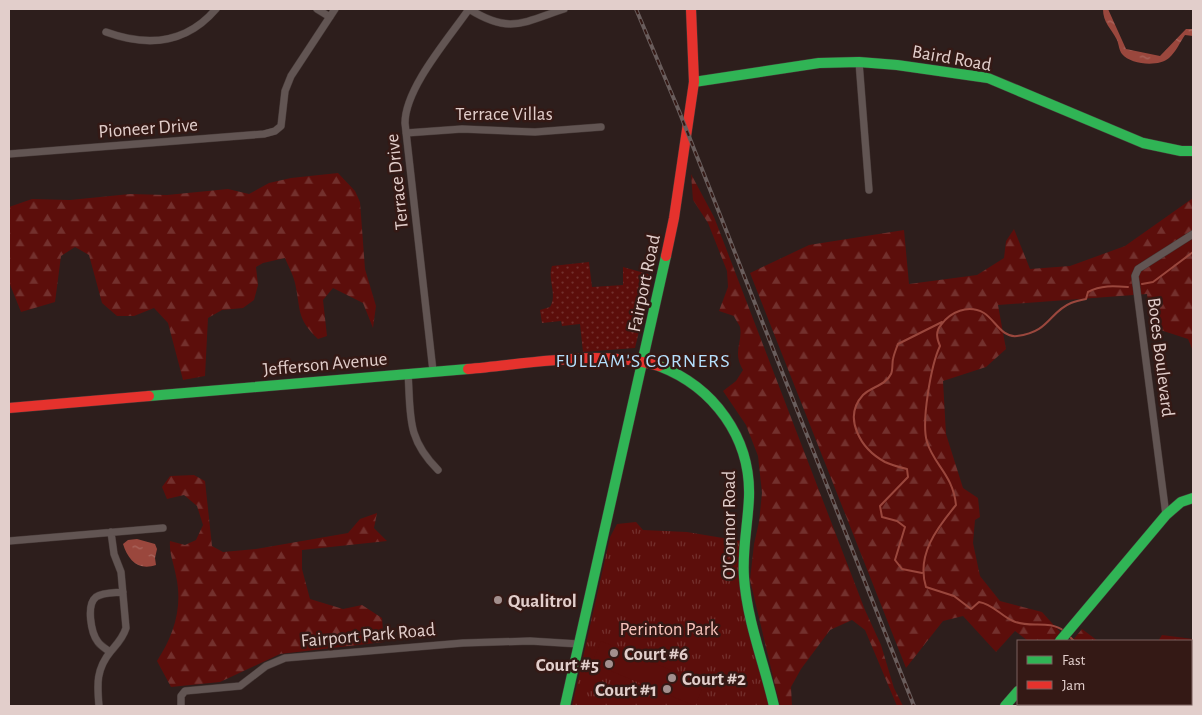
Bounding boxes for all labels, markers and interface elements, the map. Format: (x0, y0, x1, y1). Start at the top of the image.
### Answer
street label: Baird Road (910, 42, 993, 75)
street label: Terrace Villas (455, 105, 553, 124)
street label: Pioneer Drive (98, 116, 199, 141)
street label: Terrace Drive (383, 133, 412, 231)
street label: Fairport Road (625, 233, 664, 334)
street label: Boces Boulevard (1144, 296, 1177, 418)
street label: Jefferson Avenue (262, 350, 388, 379)
district label: FULLAM'S CORNERS (555, 351, 731, 371)
street label: O'Connor Road (720, 470, 739, 579)
place label: Qualitrol (508, 592, 577, 611)
marker: Qualitrol (492, 594, 504, 606)
street label: Fairport Park Road (300, 620, 436, 651)
park label: Perinton Park (619, 620, 719, 639)
legend (1017, 640, 1192, 705)
place label: Court #6 (624, 645, 688, 664)
marker: Court #6 (608, 647, 620, 659)
text: Fast (1062, 653, 1086, 668)
place label: Court #5 (536, 656, 599, 675)
marker: Court #5 (603, 658, 615, 670)
place label: Court #2 (682, 670, 746, 689)
marker: Court #2 (666, 672, 678, 684)
text: Jam (1062, 678, 1085, 693)
place label: Court #1 (595, 681, 657, 700)
marker: Court #1 (661, 683, 673, 695)

